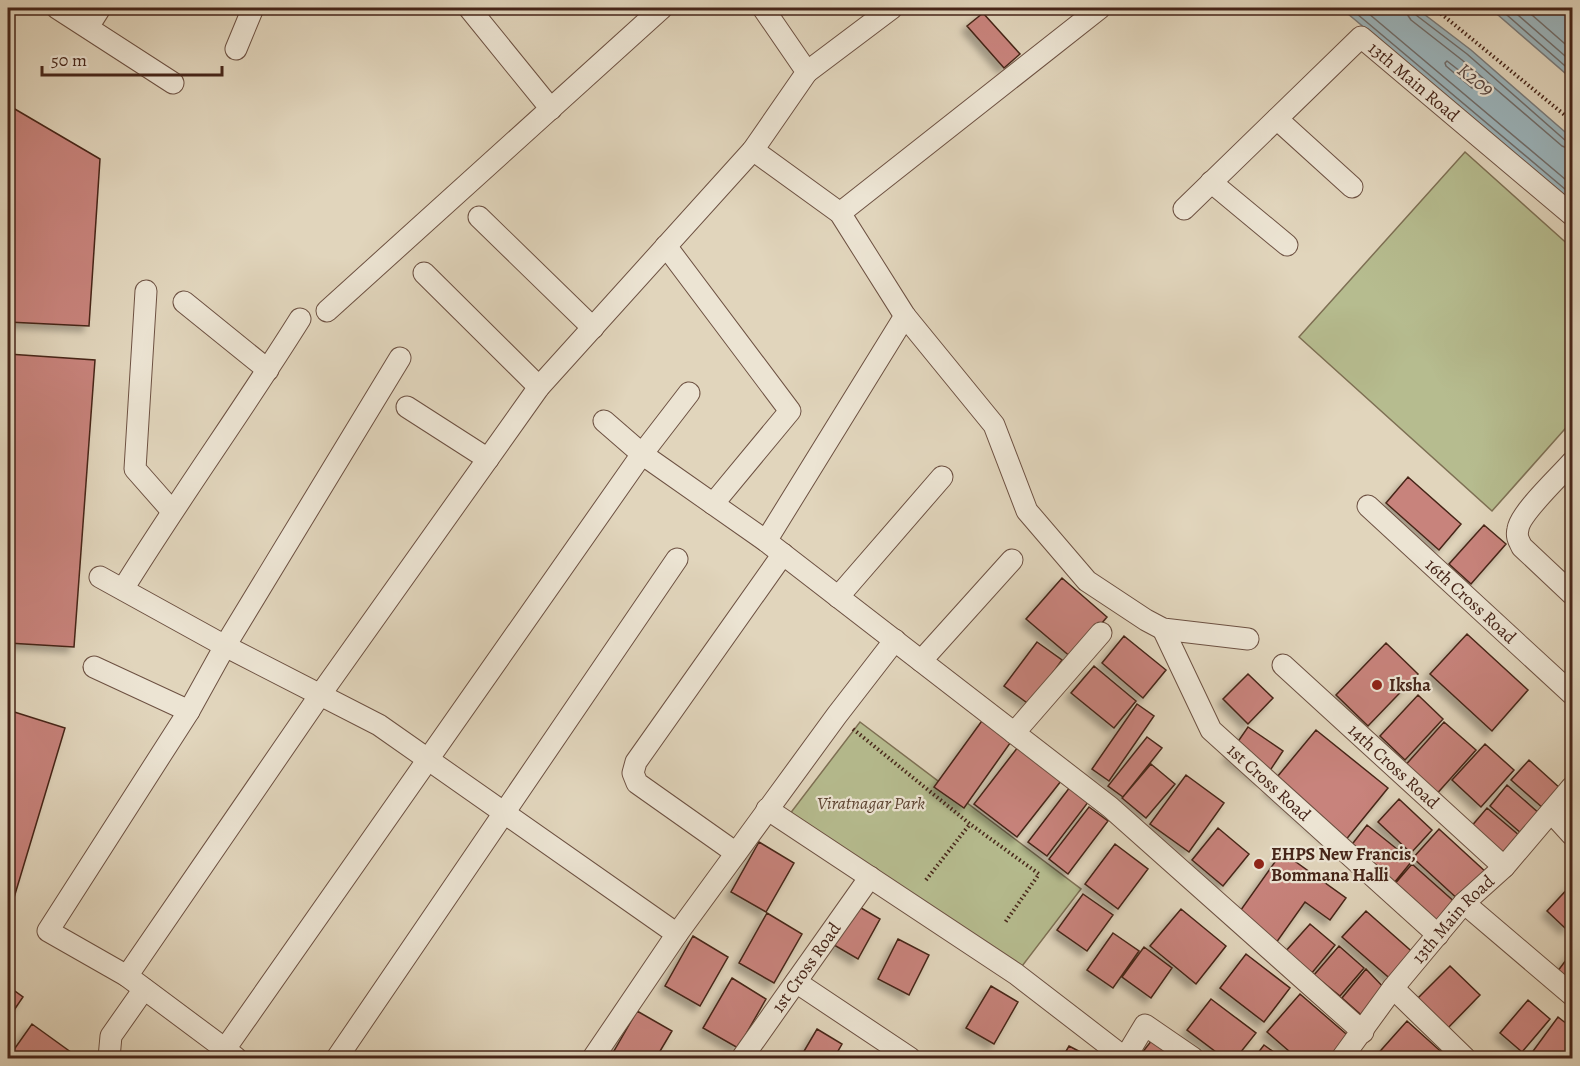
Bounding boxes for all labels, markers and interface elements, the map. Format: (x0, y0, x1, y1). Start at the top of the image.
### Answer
street label: 13th Main Road (1363, 36, 1465, 127)
scale bar (42, 39, 222, 77)
text: 50 m (51, 48, 87, 72)
water label: K209 (1452, 56, 1500, 103)
street label: 16th Cross Road (1420, 553, 1522, 649)
place label: Iksha (1389, 673, 1431, 697)
marker: Iksha (1370, 678, 1384, 692)
street label: 14th Cross Road (1343, 718, 1445, 814)
street label: 1st Cross Road (1222, 738, 1316, 827)
park label: Viratnagar Park (817, 791, 925, 815)
place label: EHPS New Francis, Bommana Halli (1271, 842, 1416, 887)
marker: EHPS New Francis, Bommana Halli (1252, 857, 1266, 871)
street label: 13th Main Road (1406, 869, 1500, 969)
street label: 1st Cross Road (766, 917, 846, 1017)

